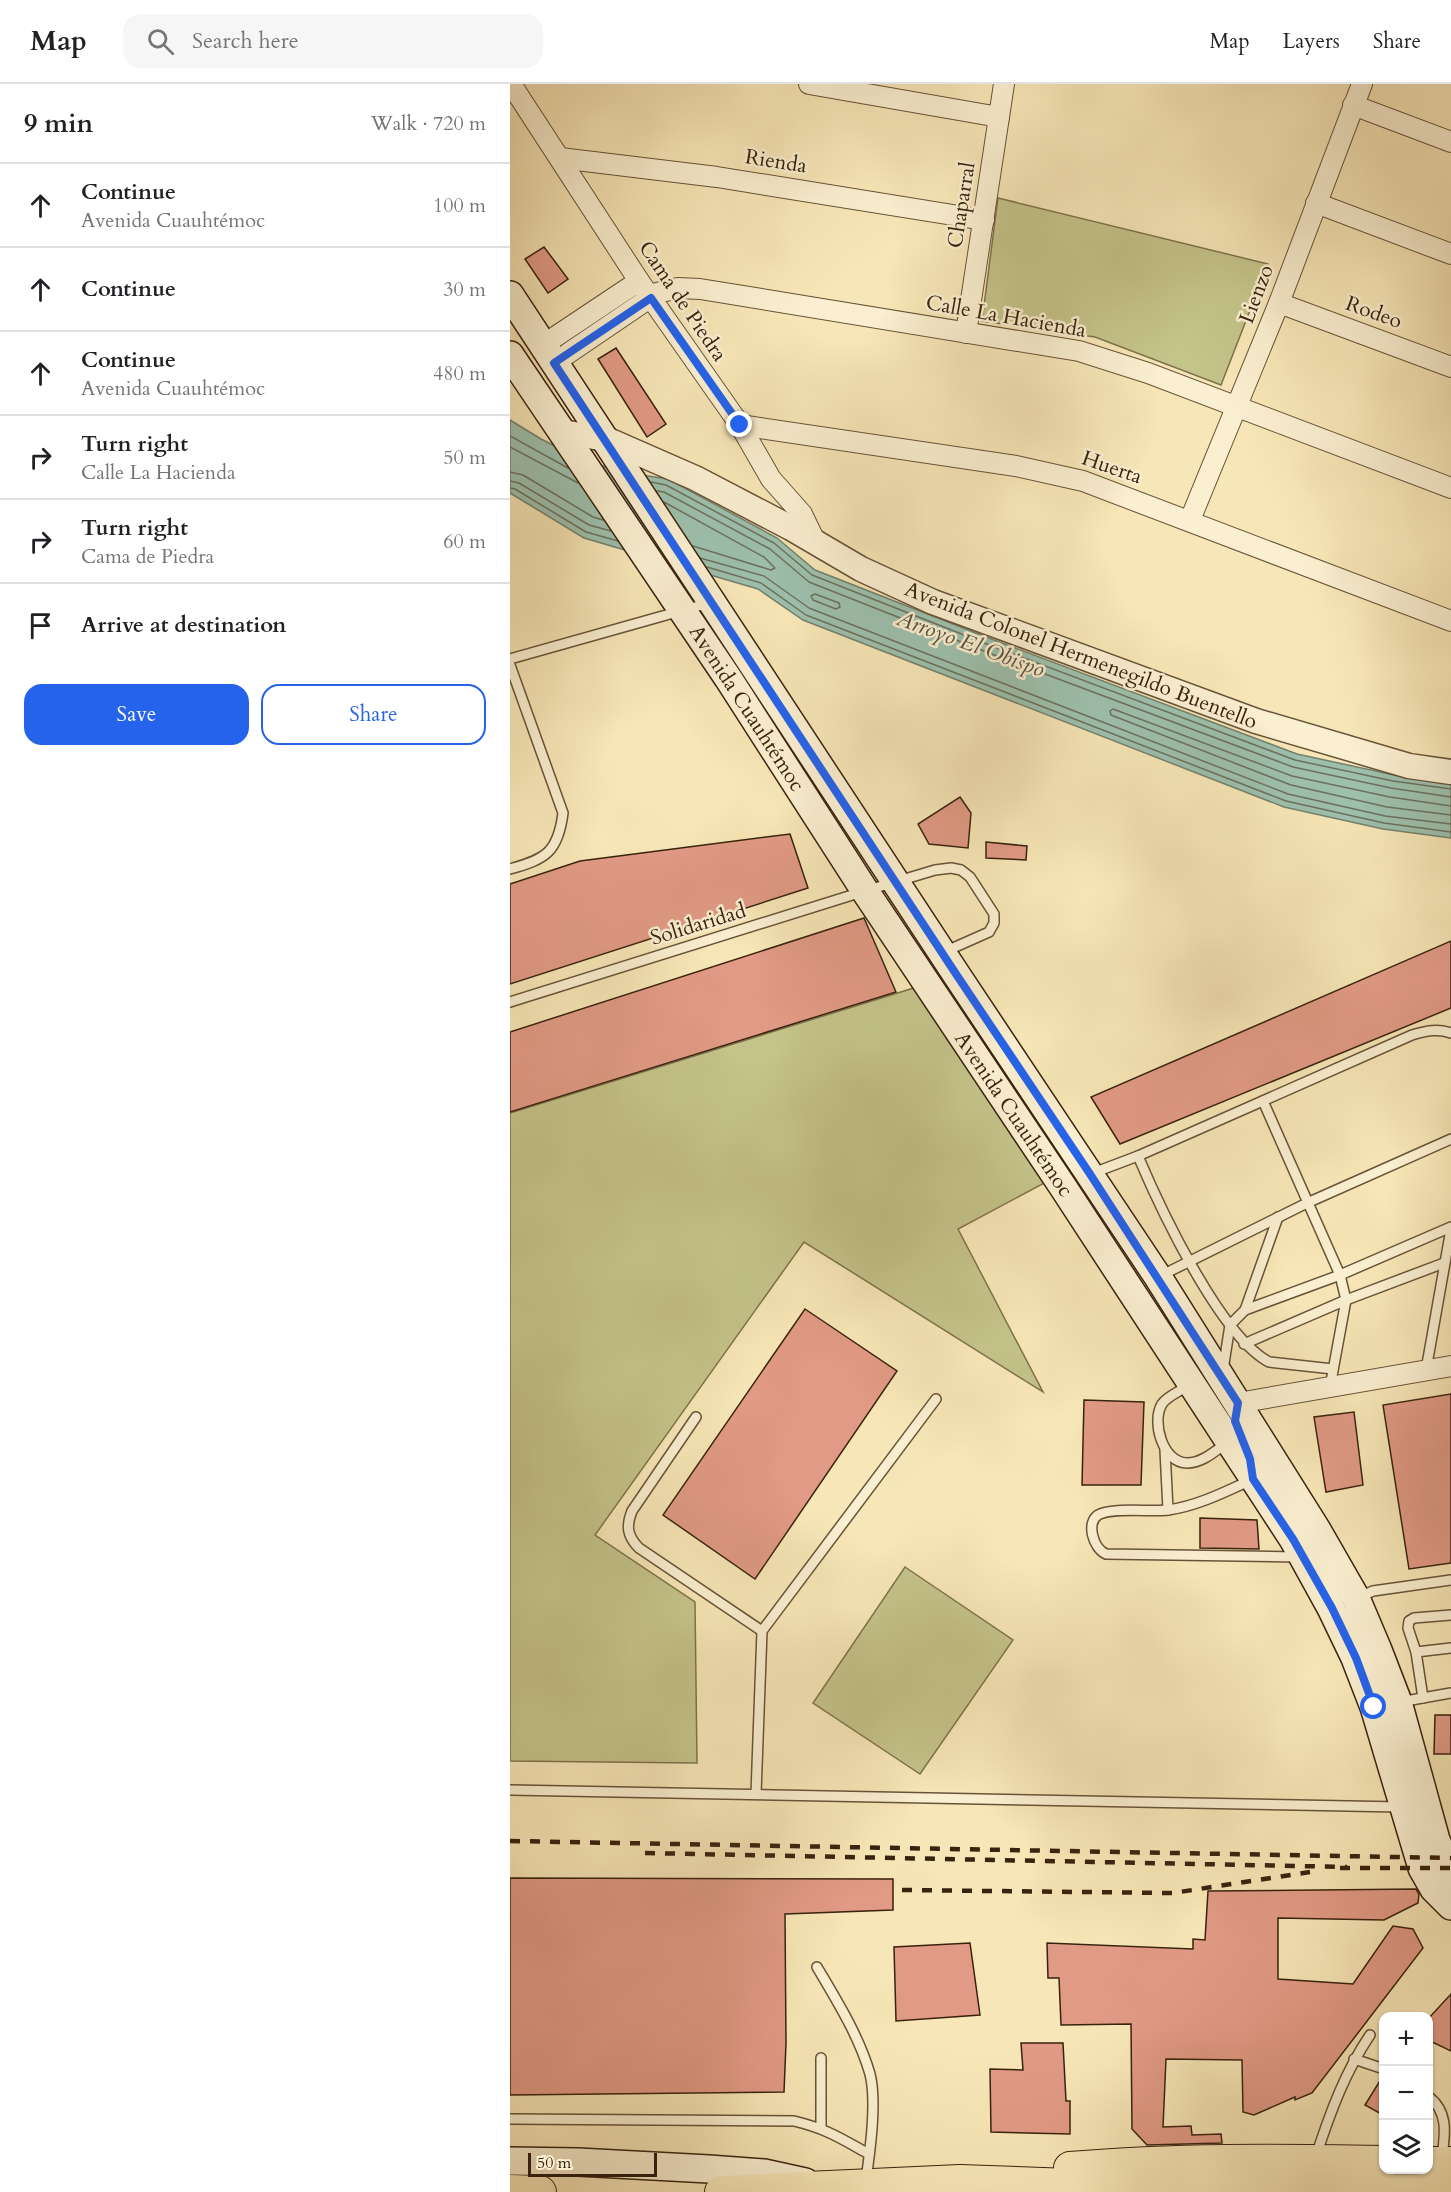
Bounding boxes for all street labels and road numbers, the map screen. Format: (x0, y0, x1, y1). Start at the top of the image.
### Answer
street label: Rienda (743, 142, 809, 181)
street label: Chaparral (940, 160, 983, 250)
street label: Cama de Piedra (631, 235, 734, 367)
street label: Lienzo (1232, 261, 1281, 328)
street label: Calle La Hacienda (924, 288, 1088, 345)
street label: Rodeo (1342, 289, 1406, 336)
street label: Huerta (1078, 444, 1146, 491)
street label: Avenida Colonel Hermenegildo Buentello (900, 575, 1261, 736)
street label: Avenida Cuauhtémoc (682, 619, 811, 797)
street label: Solidaridad (647, 896, 749, 953)
street label: Avenida Cuauhtémoc (947, 1026, 1080, 1203)

